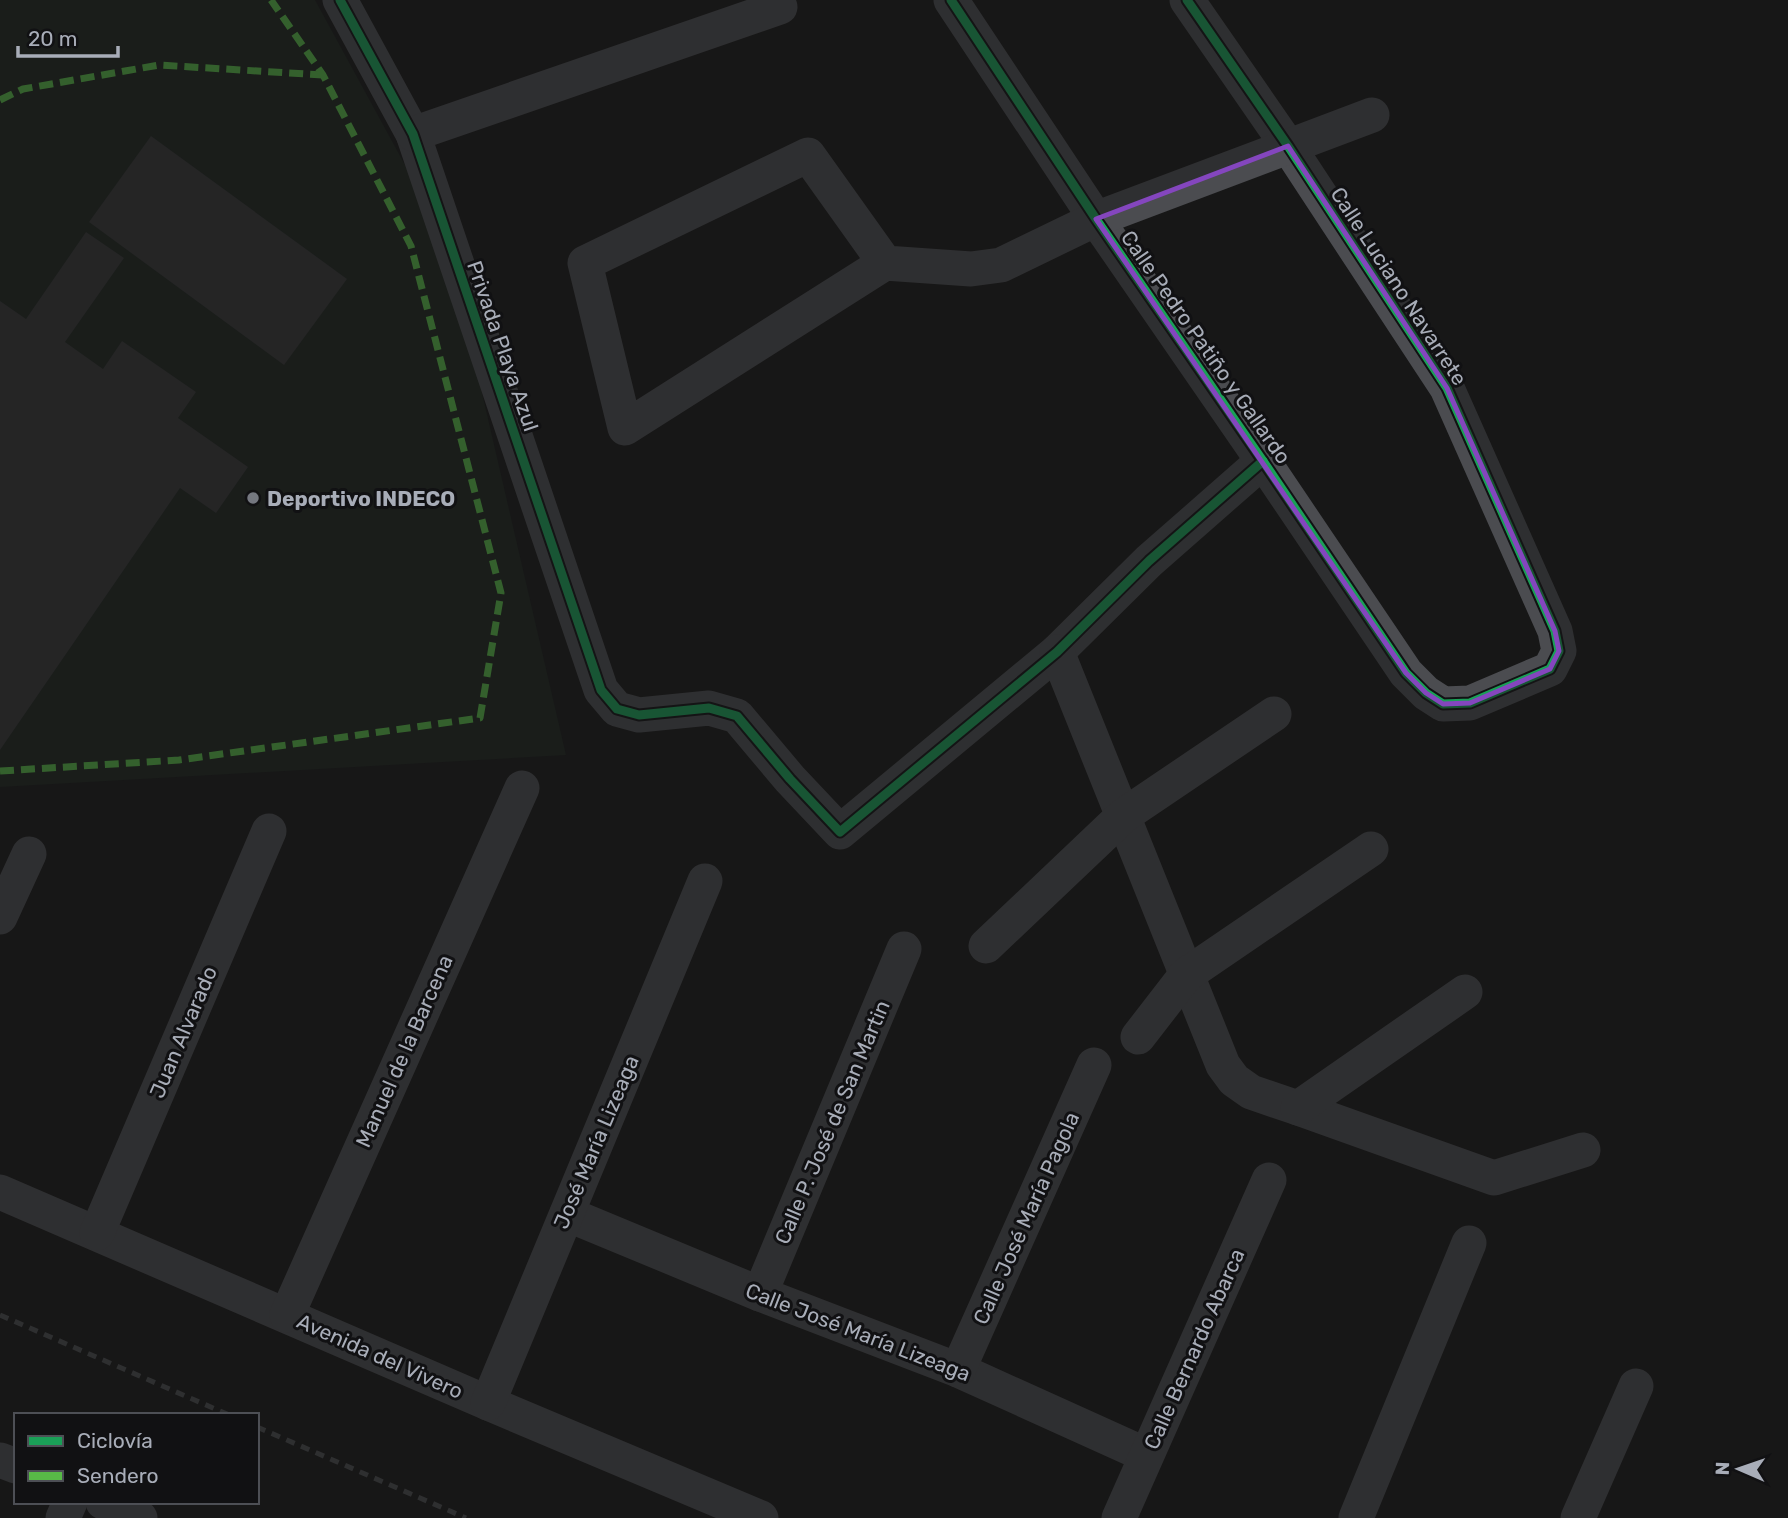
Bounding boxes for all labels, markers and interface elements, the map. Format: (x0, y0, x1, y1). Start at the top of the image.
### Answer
scale bar (18, 14, 117, 58)
text: 20 m (28, 26, 77, 51)
street label: Calle Luciano Navarrete (1326, 182, 1472, 390)
street label: Calle Pedro Patiño y Gallardo (1116, 226, 1296, 468)
street label: Privada Playa Azul (462, 258, 544, 434)
place label: Deportivo INDECO (267, 486, 455, 511)
marker: Deportivo INDECO (245, 490, 261, 506)
street label: Manuel de la Barcena (350, 951, 458, 1151)
street label: Juan Alvarado (144, 962, 222, 1102)
street label: Calle P. José de San Martin (769, 996, 895, 1248)
street label: José María Lizeaga (548, 1052, 644, 1232)
street label: Calle José María Pagola (968, 1108, 1084, 1328)
street label: Calle Bernardo Abarca (1138, 1245, 1250, 1453)
street label: Calle José María Lizeaga (742, 1278, 974, 1386)
street label: Avenida del Vivero (293, 1308, 467, 1404)
legend (14, 1413, 259, 1504)
text: Ciclovía (77, 1428, 153, 1453)
north arrow (1704, 1434, 1774, 1504)
text: N (1711, 1461, 1734, 1476)
text: Sendero (77, 1463, 159, 1488)

